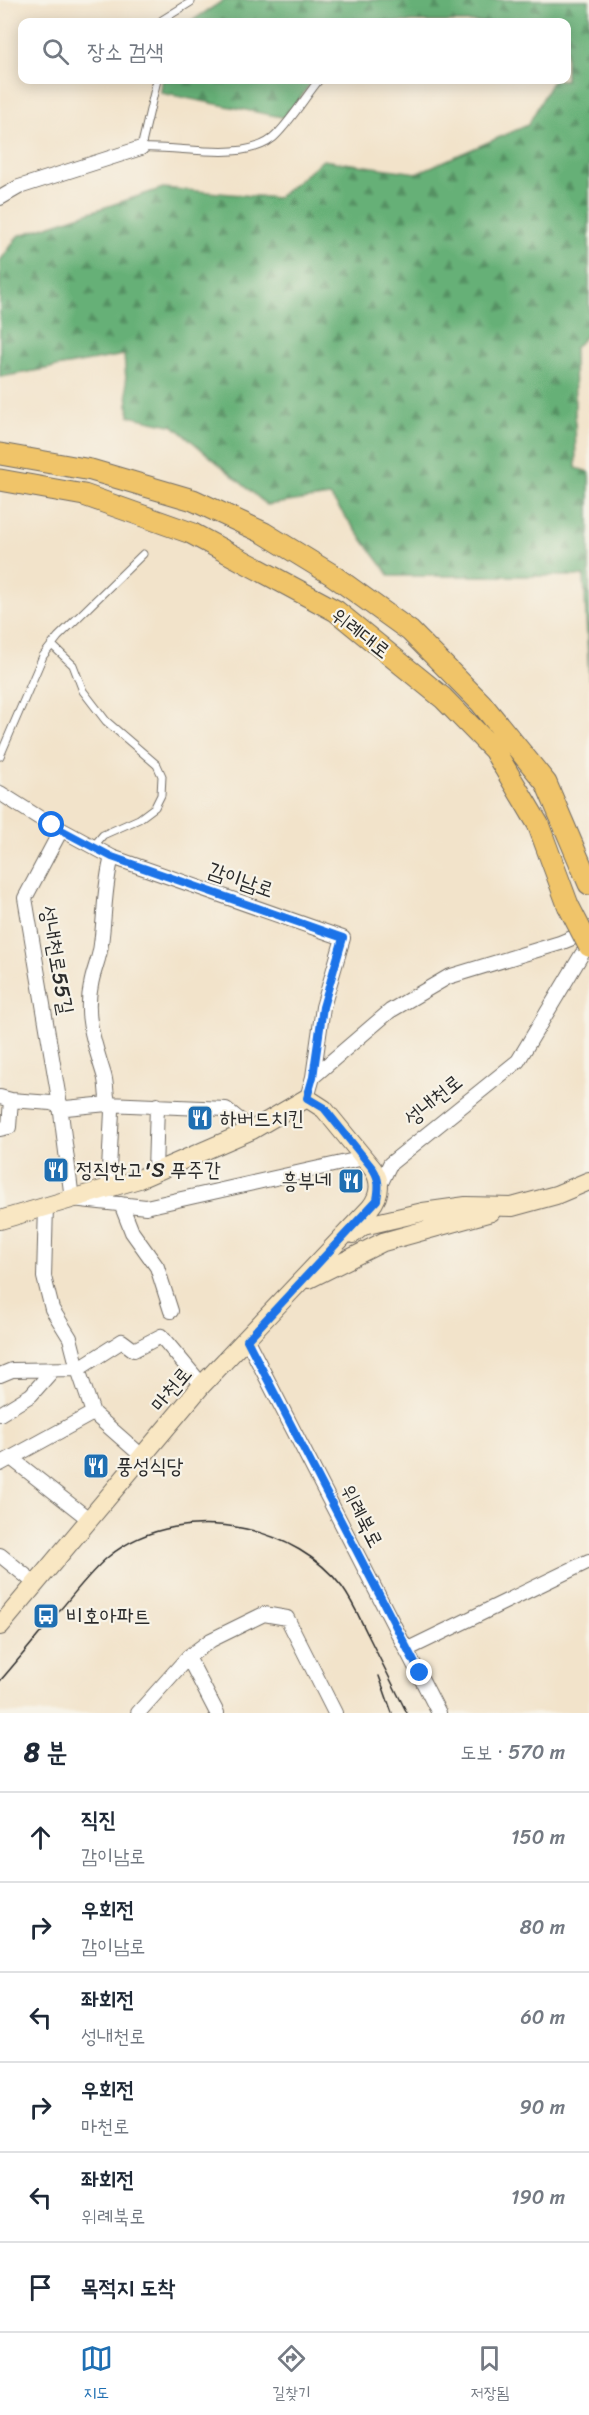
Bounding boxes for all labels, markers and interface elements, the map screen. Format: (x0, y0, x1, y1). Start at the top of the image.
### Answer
search box (18, 18, 571, 84)
text: 장소 검색 (87, 32, 164, 71)
icon: search (39, 35, 72, 68)
street label: 위례대로 (323, 597, 399, 669)
route start (38, 811, 64, 837)
street label: 감이남로 (203, 851, 279, 909)
street label: 성내천로55길 (29, 902, 85, 1018)
street label: 성내천로 (395, 1064, 471, 1136)
place label: 하버드치킨 (220, 1099, 305, 1137)
restaurant icon: 하버드치킨 (185, 1103, 215, 1133)
place label: 정직한고'S 푸주간 (76, 1151, 221, 1189)
restaurant icon: 정직한고'S 푸주간 (41, 1155, 71, 1185)
place label: 흥부네 (281, 1162, 332, 1200)
restaurant icon: 흥부네 (336, 1166, 366, 1196)
street label: 마천로 (140, 1357, 202, 1421)
place label: 풍성식당 (116, 1447, 184, 1485)
restaurant icon: 풍성식당 (81, 1451, 111, 1481)
street label: 위례북로 (330, 1477, 394, 1555)
place label: 비호아파트 (66, 1597, 151, 1635)
bus stop icon: 비호아파트 (31, 1601, 61, 1631)
route end (406, 1659, 432, 1685)
text: 8 분 (24, 1729, 67, 1775)
text: 도보 · 570 m (460, 1735, 565, 1770)
text: 직진 (81, 1800, 116, 1839)
text: 150 m (511, 1820, 565, 1855)
icon: ahead (24, 1821, 57, 1854)
text: 감이남로 (81, 1839, 145, 1874)
text: 우회전 (81, 1890, 134, 1929)
text: 80 m (520, 1910, 565, 1945)
icon: right (24, 1911, 57, 1944)
text: 감이남로 (81, 1929, 145, 1964)
text: 좌회전 (81, 1980, 134, 2019)
text: 60 m (520, 2000, 565, 2035)
icon: left (24, 2001, 57, 2034)
text: 성내천로 (81, 2019, 145, 2054)
text: 우회전 (81, 2070, 134, 2109)
text: 90 m (520, 2090, 565, 2125)
icon: right (24, 2091, 57, 2124)
text: 마천로 (81, 2109, 129, 2144)
text: 좌회전 (81, 2160, 134, 2199)
text: 190 m (511, 2180, 565, 2215)
icon: left (24, 2181, 57, 2214)
text: 위례북로 (81, 2199, 145, 2234)
text: 목적지 도착 (81, 2268, 175, 2307)
icon: arrive (24, 2271, 57, 2304)
tab: 지도 (80, 2342, 113, 2407)
tab: 길찾기 (272, 2342, 311, 2407)
tab: 저장됨 (471, 2342, 509, 2407)

